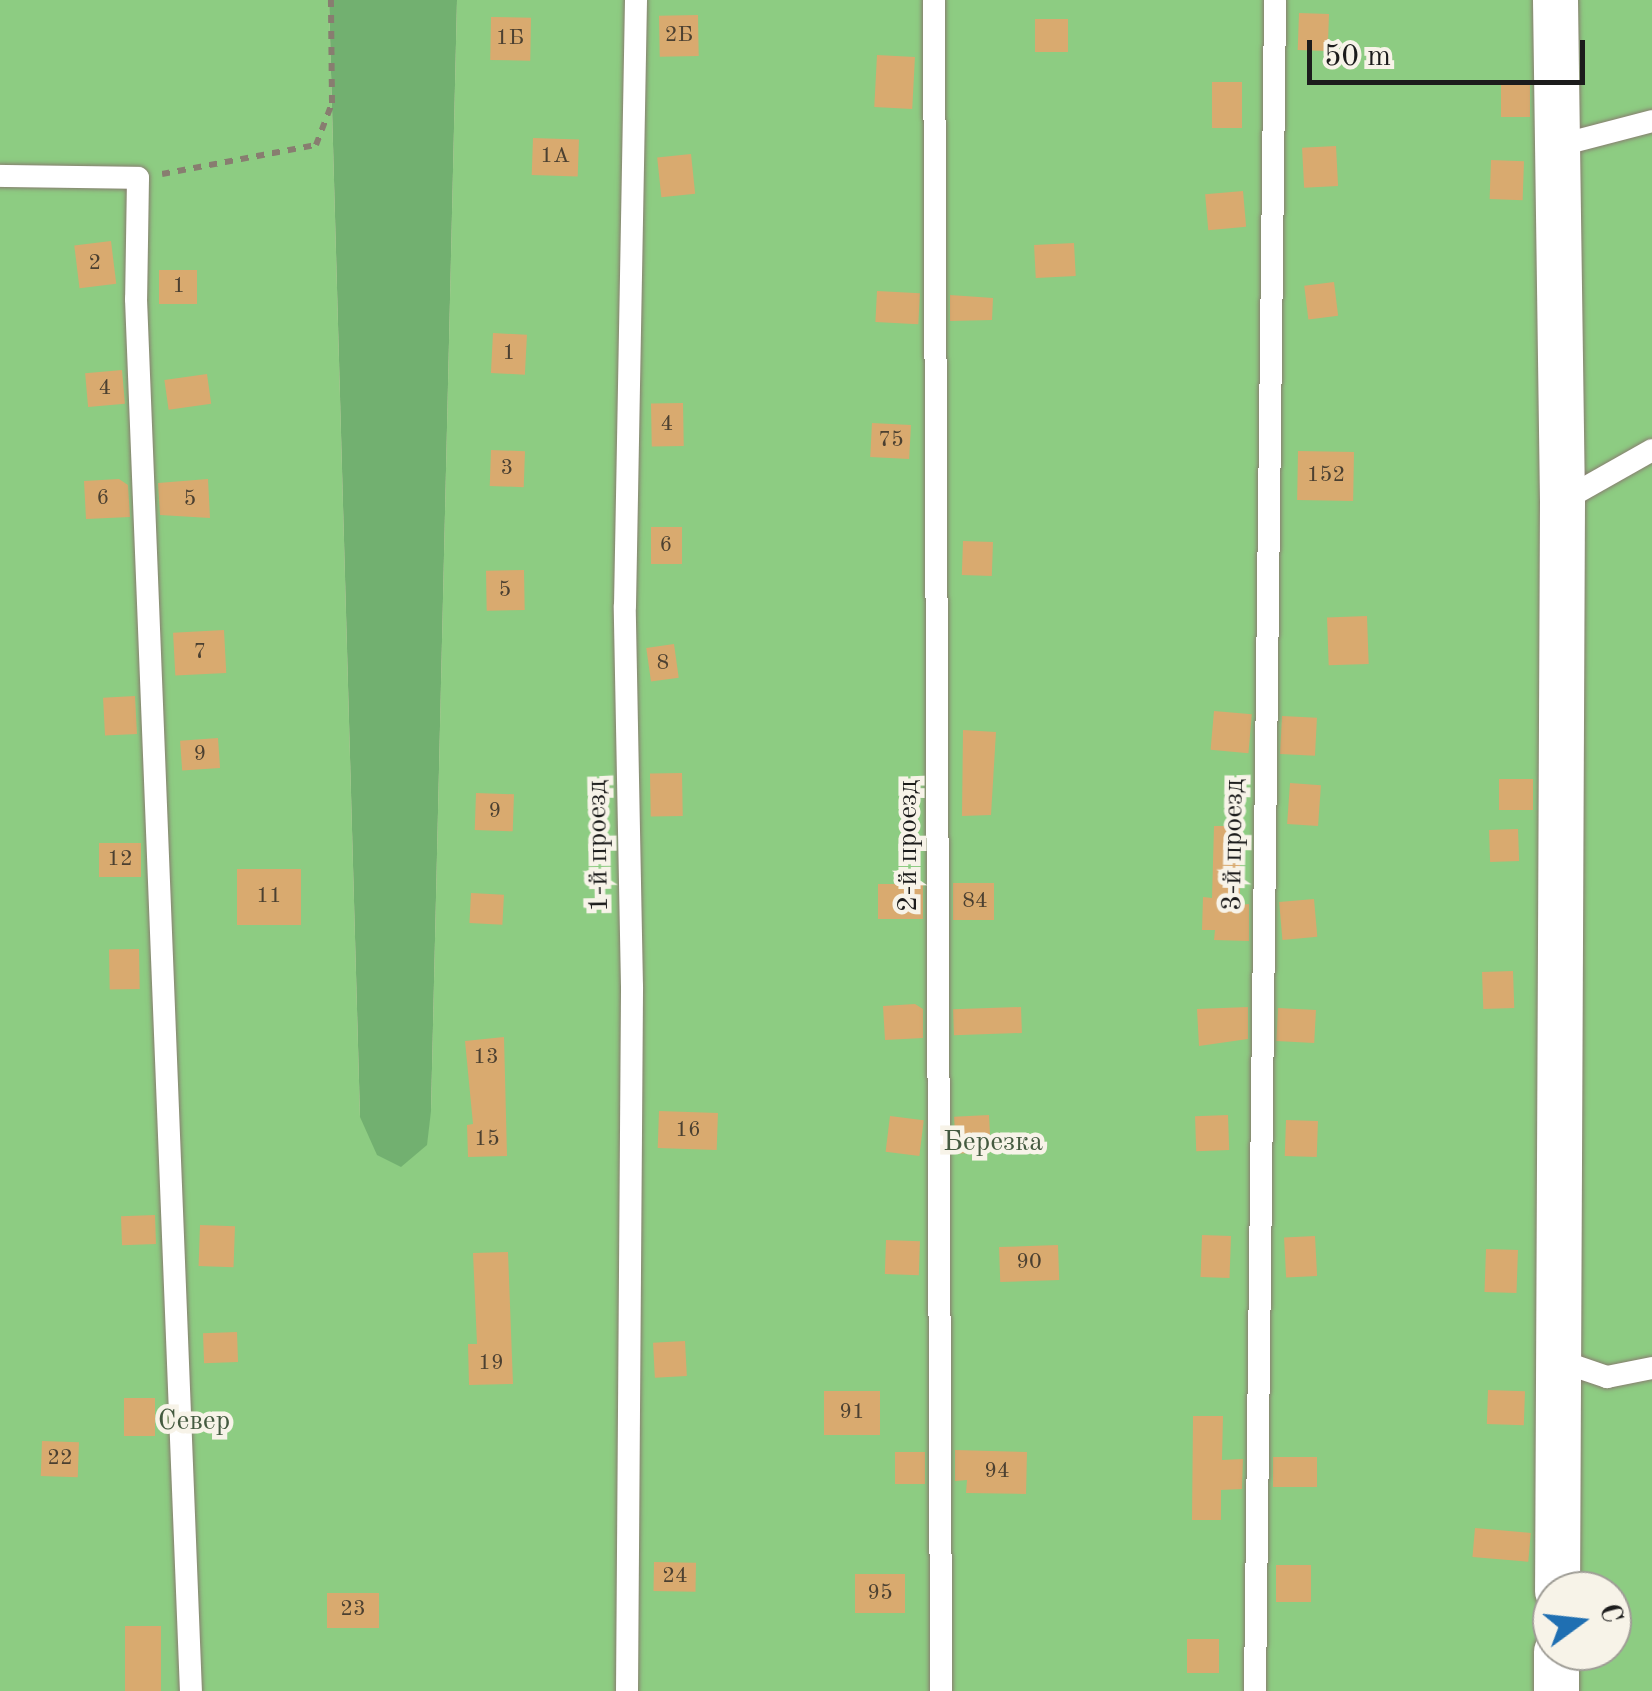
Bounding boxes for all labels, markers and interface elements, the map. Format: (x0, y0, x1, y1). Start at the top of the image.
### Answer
scale bar (1312, 20, 1590, 82)
house number: 2Б (665, 23, 693, 49)
house number: 1Б (496, 26, 524, 52)
text: 50 m (1324, 42, 1391, 72)
house number: 1А (540, 144, 570, 170)
house number: 2 (89, 251, 101, 277)
house number: 1 (173, 274, 185, 300)
house number: 1 (503, 341, 515, 367)
house number: 4 (99, 376, 111, 402)
house number: 4 (661, 412, 673, 438)
house number: 75 (878, 428, 904, 454)
house number: 3 (501, 456, 513, 482)
house number: 152 (1307, 463, 1345, 489)
house number: 6 (97, 486, 109, 512)
house number: 5 (184, 487, 196, 513)
house number: 6 (660, 533, 672, 559)
house number: 5 (499, 578, 511, 604)
house number: 7 (194, 640, 206, 666)
house number: 8 (657, 651, 669, 677)
house number: 9 (194, 742, 206, 768)
street label: 3-й проезд (1216, 779, 1252, 911)
street label: 1-й проезд (581, 780, 617, 912)
street label: 2-й проезд (892, 780, 926, 912)
house number: 9 (489, 799, 501, 825)
house number: 12 (107, 847, 133, 873)
house number: 11 (256, 884, 282, 910)
house number: 84 (962, 889, 988, 915)
house number: 13 (473, 1045, 499, 1071)
house number: 16 (675, 1118, 701, 1144)
park label: Березка (943, 1126, 1043, 1160)
house number: 15 (474, 1127, 500, 1153)
house number: 90 (1016, 1250, 1042, 1276)
house number: 19 (478, 1351, 504, 1377)
house number: 91 (839, 1400, 865, 1426)
park label: Север (158, 1405, 230, 1439)
house number: 22 (47, 1446, 73, 1472)
house number: 94 (984, 1459, 1010, 1485)
house number: 24 (662, 1564, 688, 1590)
north arrow (1532, 1571, 1632, 1671)
house number: 95 (867, 1581, 893, 1607)
house number: 23 (340, 1597, 366, 1623)
text: С (1593, 1601, 1625, 1626)

